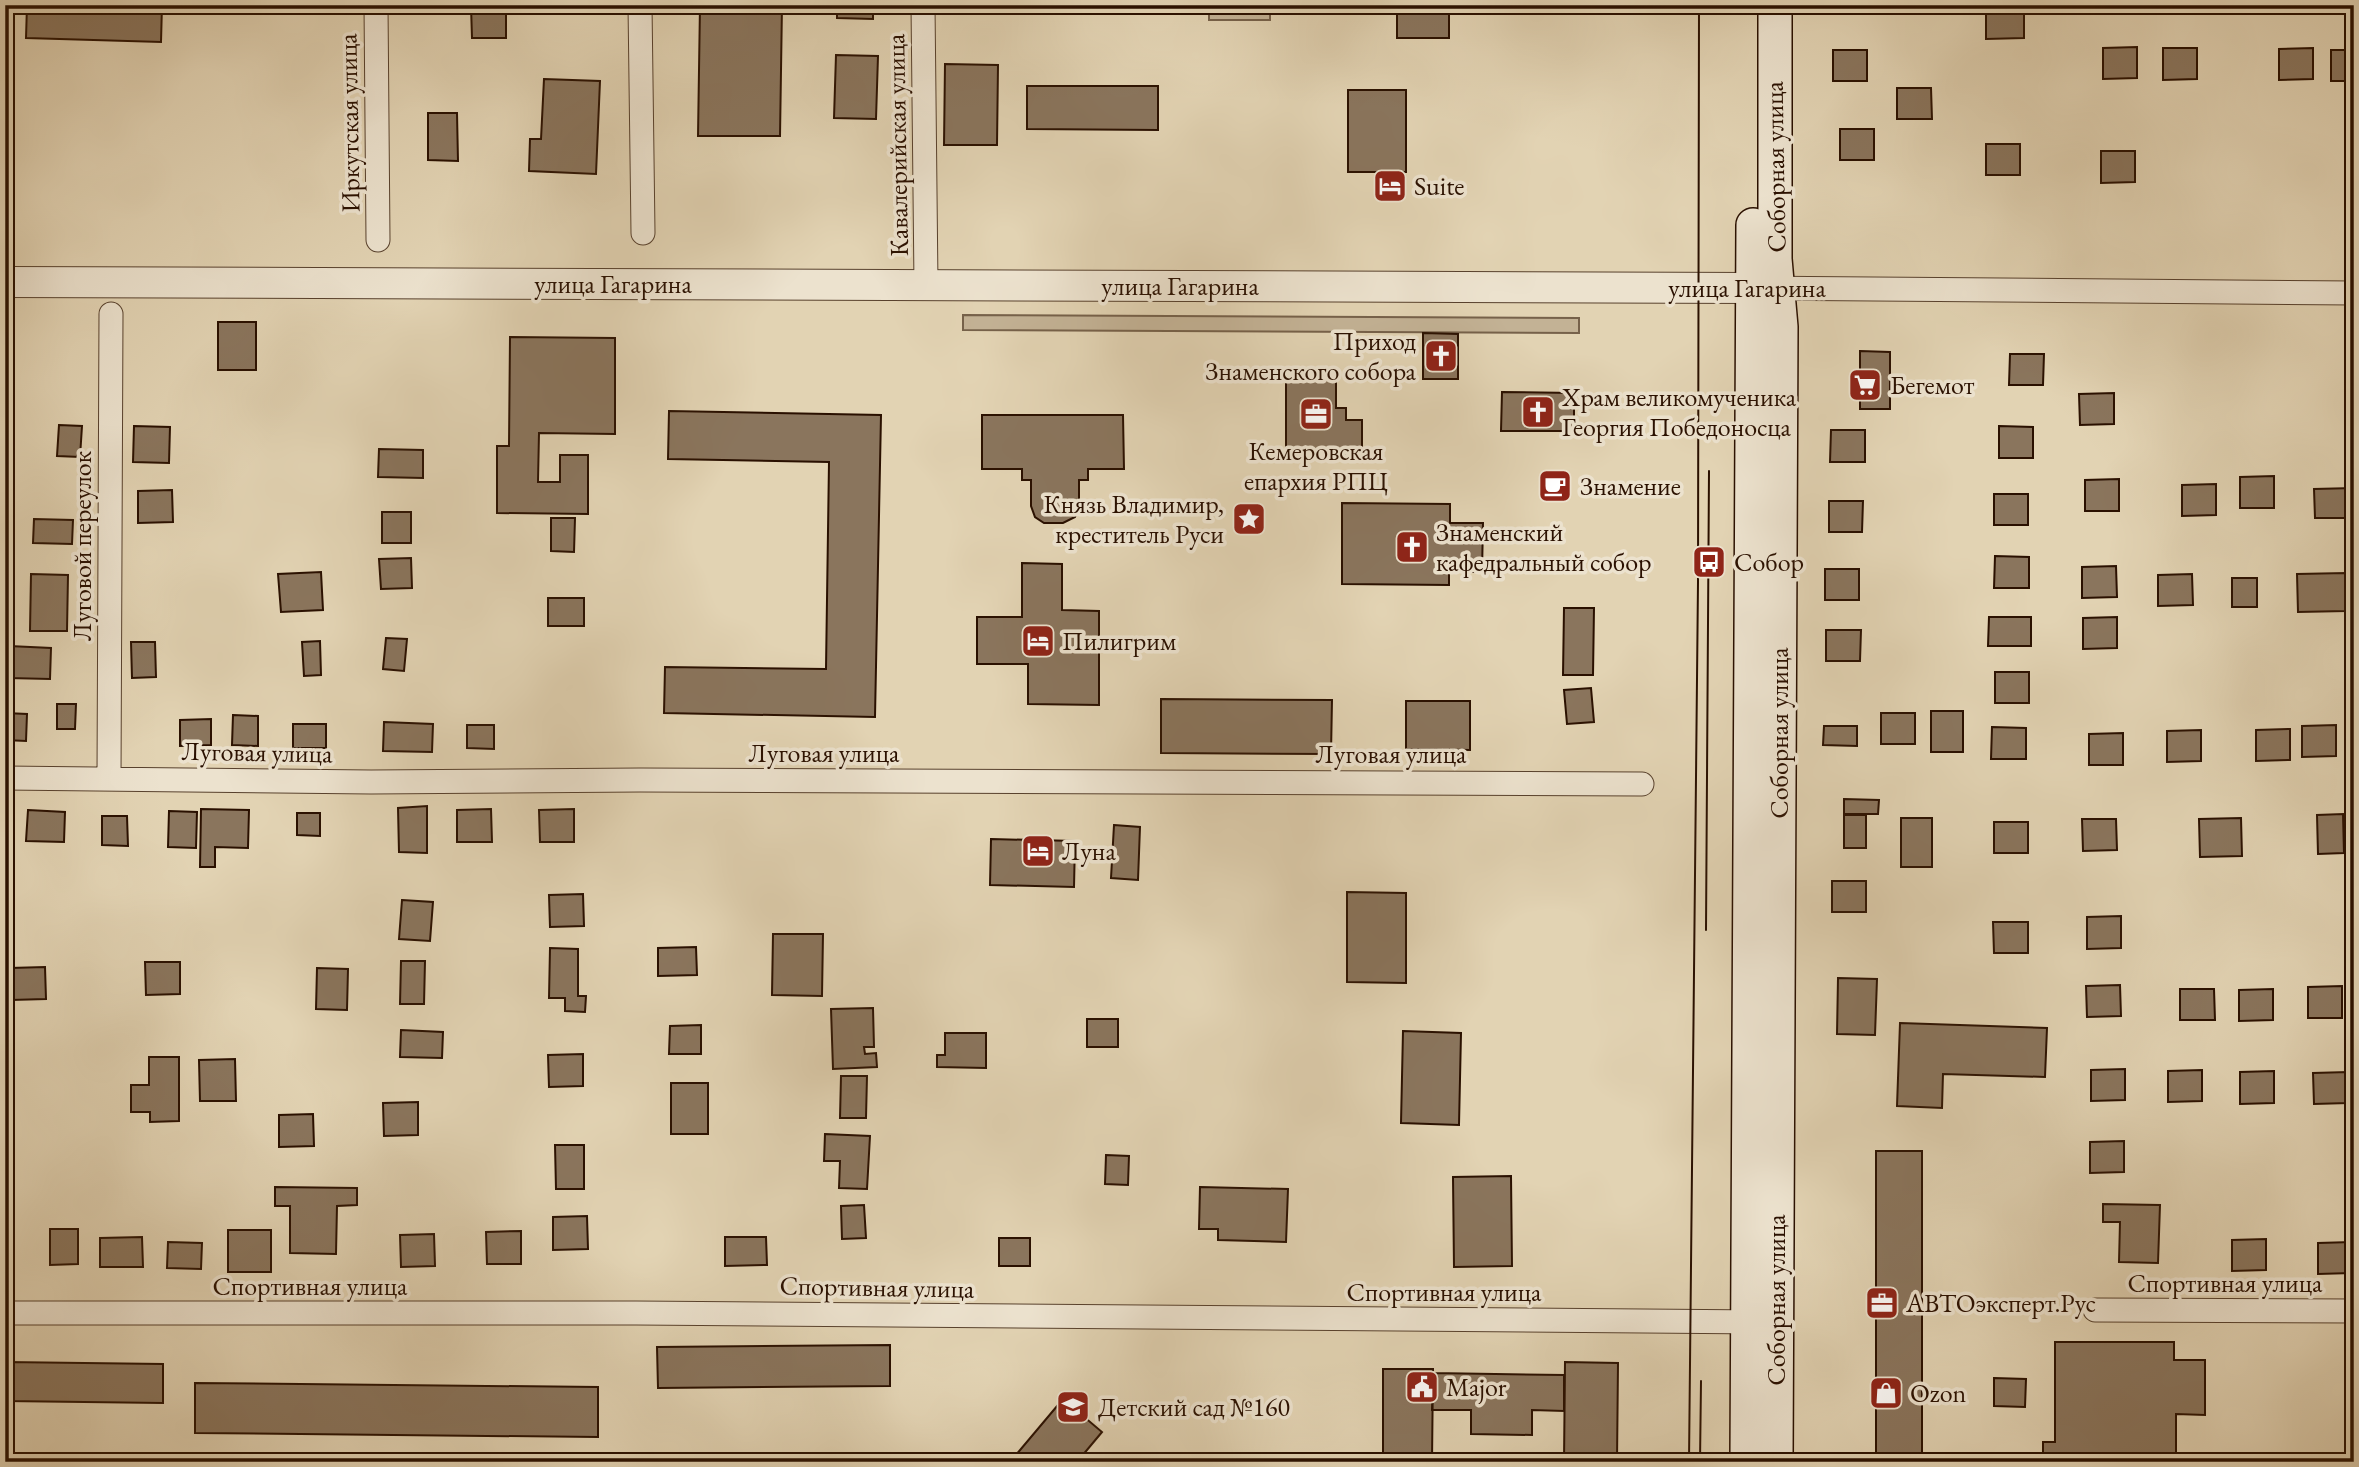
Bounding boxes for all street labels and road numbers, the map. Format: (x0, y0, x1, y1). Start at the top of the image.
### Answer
street label: Иркутская улица (330, 33, 368, 213)
street label: Кавалерийская улица (878, 33, 916, 257)
street label: Соборная улица (1756, 80, 1793, 253)
street label: улица Гагарина (534, 267, 692, 301)
street label: улица Гагарина (1101, 269, 1259, 303)
street label: улица Гагарина (1668, 271, 1826, 305)
street label: Луговой переулок (65, 450, 99, 641)
street label: Соборная улица (1762, 647, 1796, 819)
street label: Луговая улица (181, 734, 333, 770)
street label: Луговая улица (749, 736, 900, 770)
street label: Луговая улица (1316, 737, 1467, 771)
street label: Соборная улица (1759, 1214, 1793, 1386)
street label: Спортивная улица (2128, 1266, 2323, 1300)
street label: Спортивная улица (779, 1268, 975, 1306)
street label: Спортивная улица (213, 1269, 408, 1303)
street label: Спортивная улица (1347, 1275, 1542, 1309)

